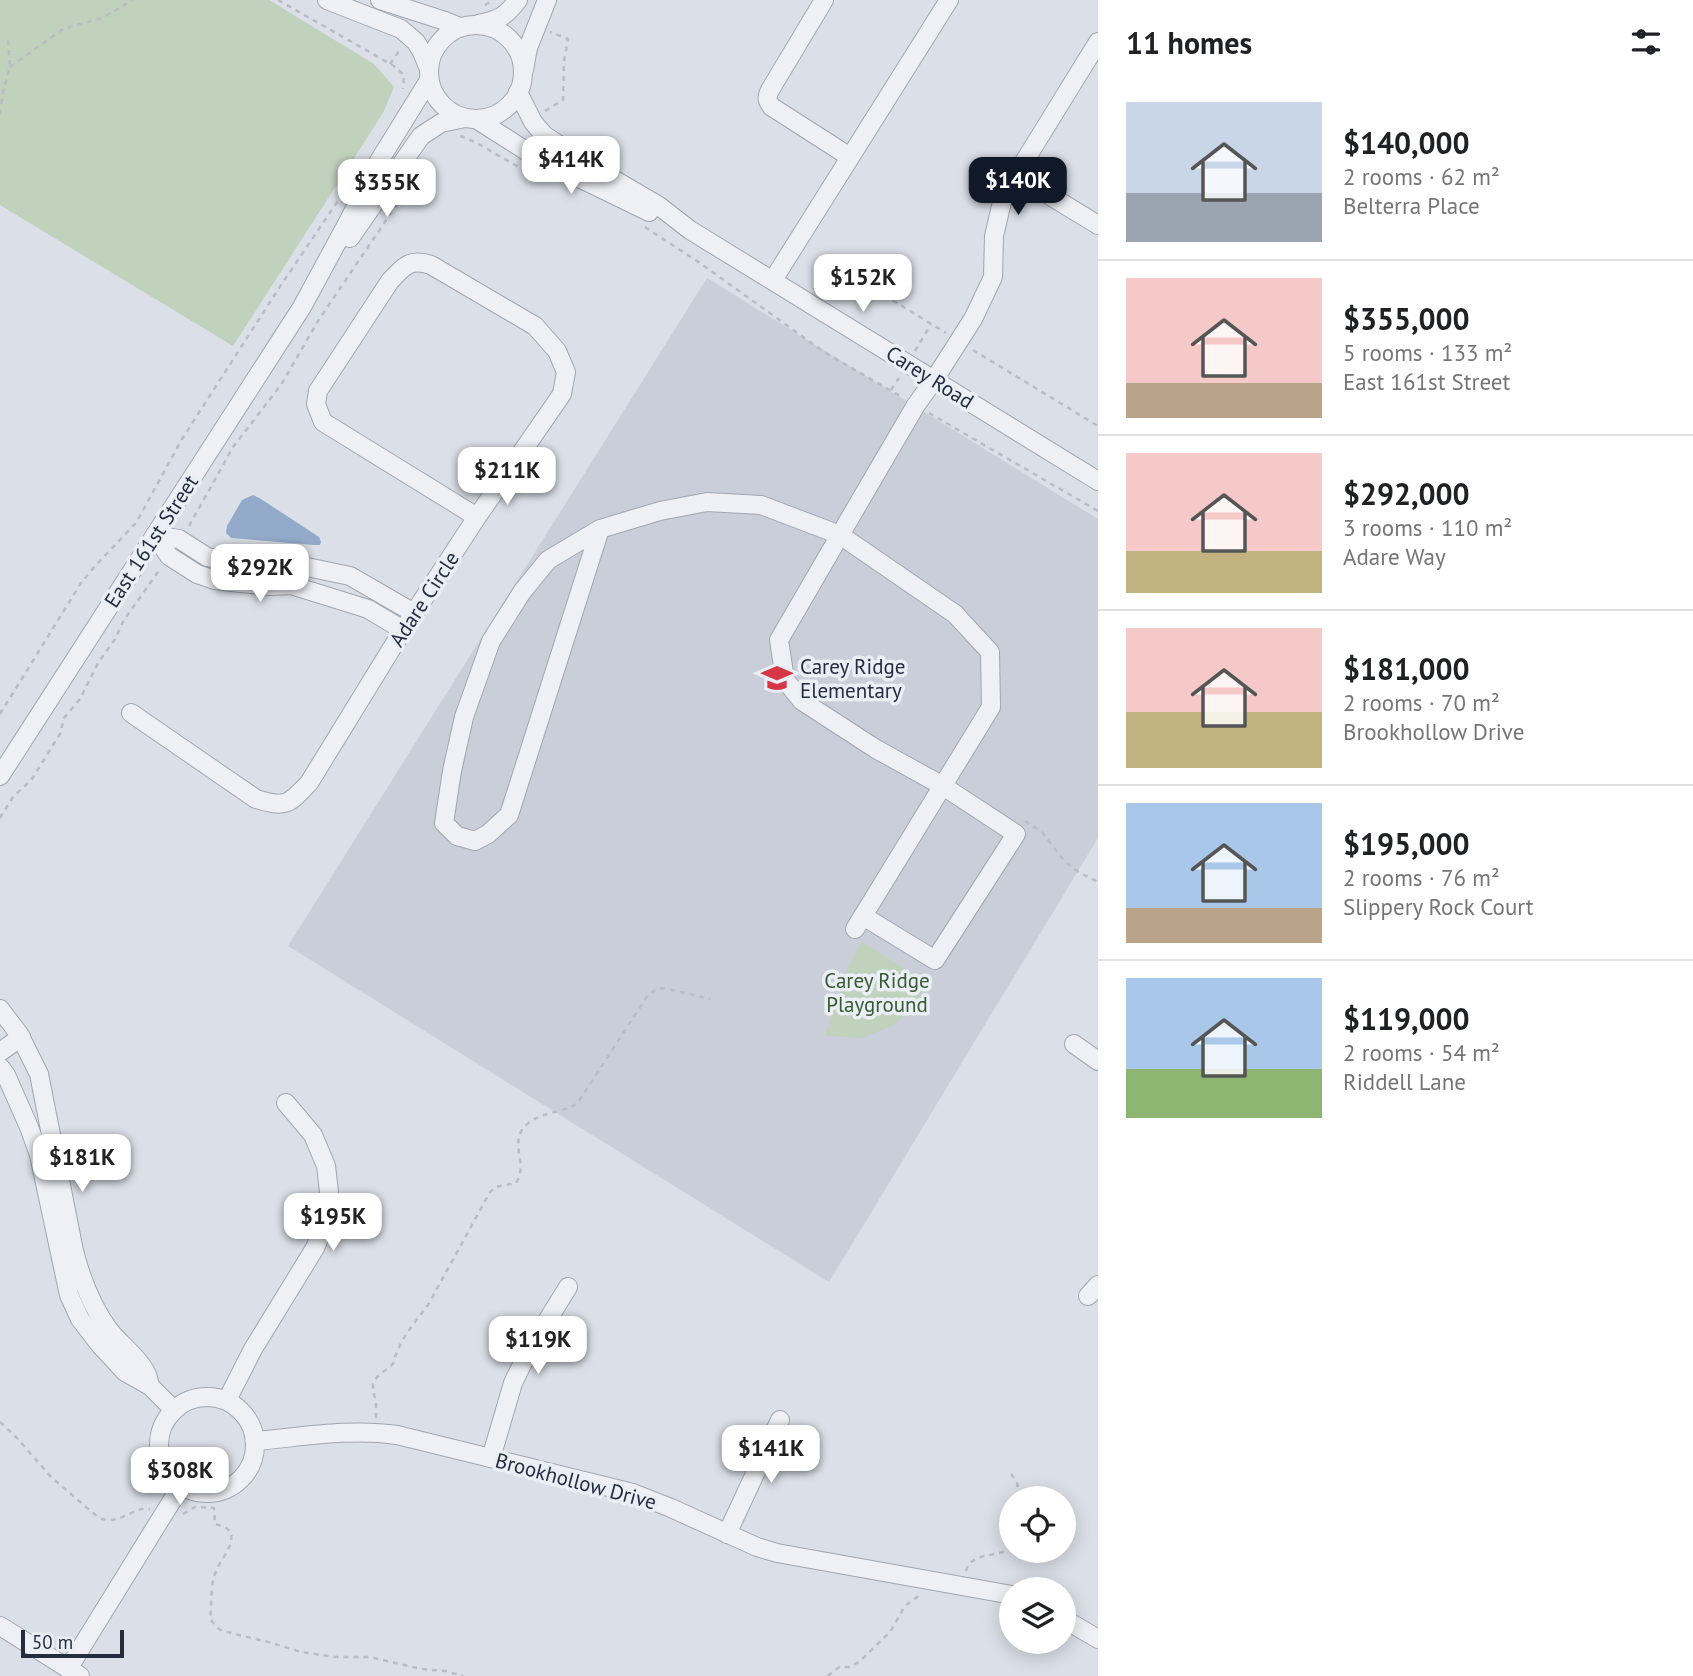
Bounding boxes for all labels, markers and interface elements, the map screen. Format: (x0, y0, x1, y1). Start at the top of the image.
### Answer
text: 11 homes (1126, 23, 1252, 62)
icon: filters (1627, 23, 1665, 61)
text: $140,000 (1343, 123, 1470, 162)
icon: home (1182, 130, 1266, 214)
pin: $414K (522, 136, 620, 196)
text: $414K (538, 144, 604, 173)
pin: $140K (969, 158, 1067, 217)
pin: $355K (338, 160, 436, 219)
text: 2 rooms · 62 m² (1343, 162, 1500, 191)
text: $140K (985, 165, 1051, 194)
text: $355K (354, 167, 420, 196)
text: Belterra Place (1343, 191, 1480, 220)
pin: $152K (814, 254, 912, 314)
text: $152K (830, 262, 896, 291)
text: $355,000 (1343, 299, 1470, 338)
icon: home (1182, 306, 1266, 390)
text: 5 rooms · 133 m² (1343, 338, 1512, 367)
street label: Carey Road (881, 339, 979, 415)
text: East 161st Street (1343, 367, 1510, 396)
pin: $211K (458, 448, 556, 507)
text: $211K (474, 455, 540, 484)
street label: East 161st Street (98, 470, 204, 612)
text: $292,000 (1343, 474, 1470, 513)
icon: home (1182, 481, 1266, 565)
text: 3 rooms · 110 m² (1343, 513, 1512, 542)
text: Adare Way (1343, 542, 1446, 571)
pin: $292K (211, 544, 309, 604)
street label: Adare Circle (383, 546, 465, 652)
text: $292K (227, 552, 293, 581)
text: $181,000 (1343, 649, 1470, 688)
place label: Carey Ridge Elementary (800, 653, 905, 704)
icon: home (1182, 656, 1266, 740)
school or university icon: Carey Ridge Elementary (760, 661, 794, 695)
text: 2 rooms · 70 m² (1343, 688, 1500, 717)
text: Brookhollow Drive (1343, 717, 1524, 746)
text: $195,000 (1343, 824, 1470, 863)
icon: home (1182, 831, 1266, 915)
text: 2 rooms · 76 m² (1343, 863, 1500, 892)
text: Slippery Rock Court (1343, 892, 1534, 921)
park label: Carey Ridge Playground (824, 967, 930, 1018)
text: $119,000 (1343, 999, 1470, 1038)
icon: home (1182, 1006, 1266, 1090)
text: 2 rooms · 54 m² (1343, 1038, 1500, 1067)
text: Riddell Lane (1343, 1067, 1466, 1096)
pin: $181K (33, 1134, 131, 1194)
text: $181K (49, 1142, 115, 1171)
pin: $195K (284, 1194, 382, 1253)
text: $195K (300, 1201, 366, 1230)
pin: $119K (489, 1316, 587, 1376)
text: $119K (505, 1324, 571, 1353)
pin: $141K (722, 1426, 820, 1485)
text: $141K (738, 1433, 804, 1462)
street label: Brookhollow Drive (493, 1447, 659, 1515)
pin: $308K (131, 1448, 229, 1507)
text: $308K (147, 1455, 213, 1484)
map controls (999, 1486, 1076, 1654)
button: locate (999, 1486, 1076, 1563)
button: layers (999, 1577, 1076, 1654)
scale bar (21, 1627, 124, 1659)
text: 50 m (32, 1630, 73, 1654)

